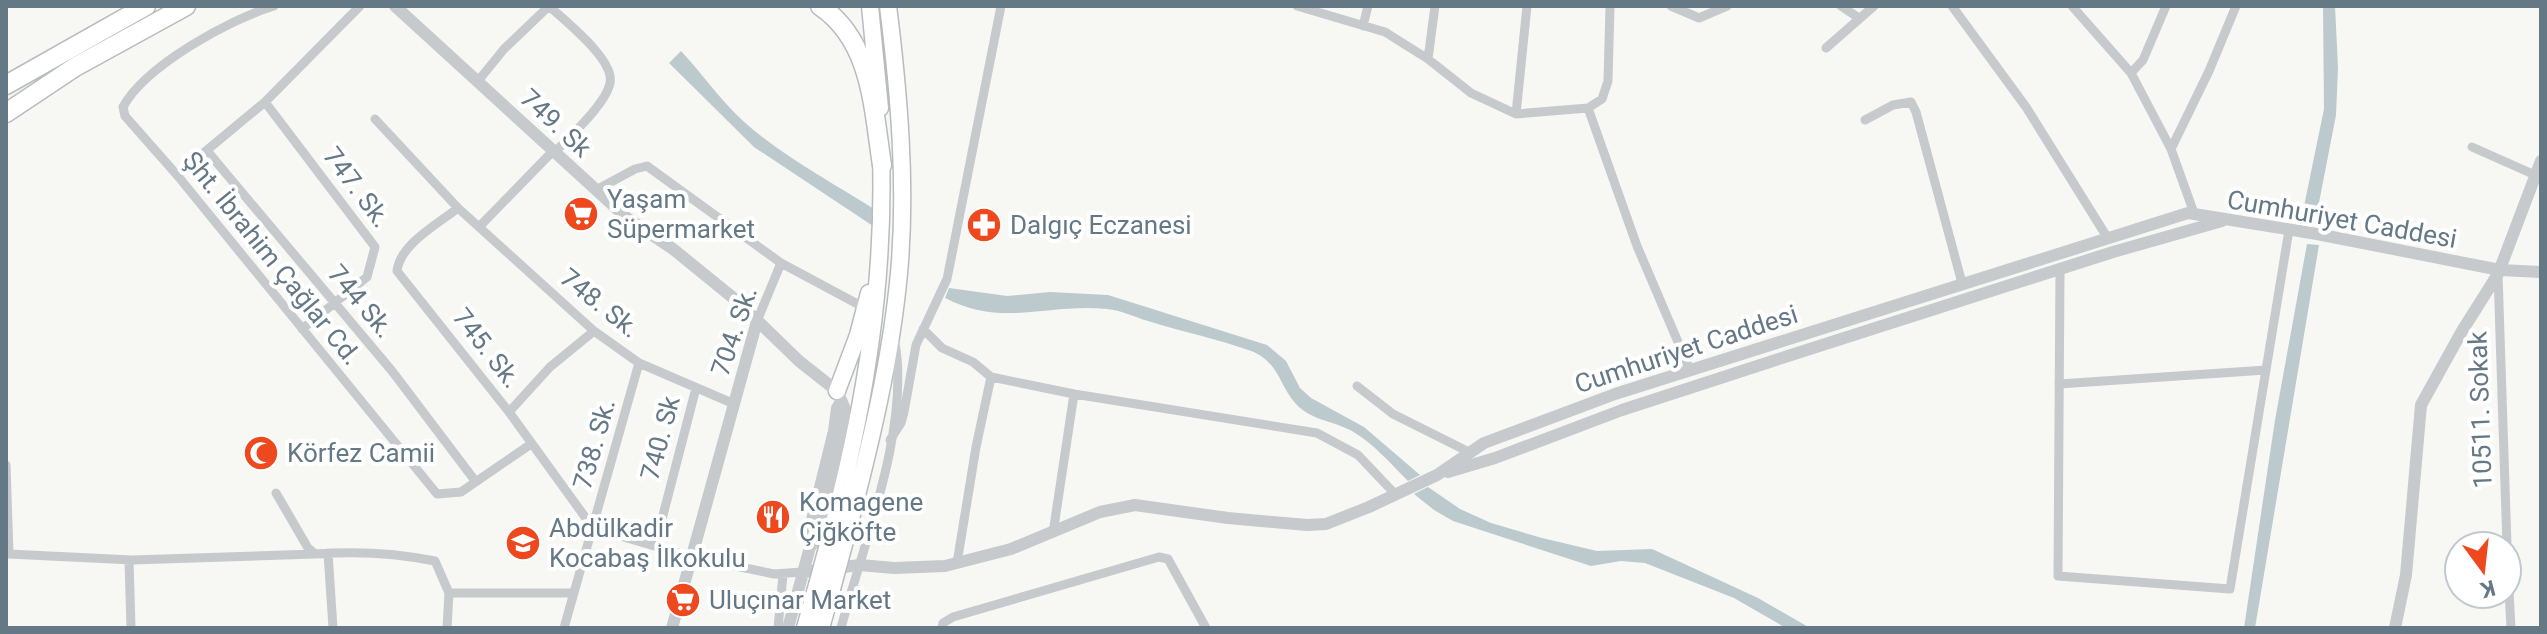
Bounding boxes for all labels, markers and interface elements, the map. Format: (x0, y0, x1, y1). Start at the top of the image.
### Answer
street label: 749. Sk (514, 83, 598, 164)
street label: 747. Sk. (317, 141, 397, 233)
street label: Şht. İbrahim Çağlar Cd. (177, 145, 367, 371)
place label: Yaşam Süpermarket (607, 184, 755, 244)
street label: Cumhuriyet Caddesi (2225, 184, 2459, 254)
supermarket icon: Yaşam Süpermarket (562, 195, 600, 233)
pharmacy icon: Dalgıç Eczanesi (965, 206, 1003, 244)
place label: Dalgıç Eczanesi (1010, 210, 1192, 240)
street label: 744 Sk. (322, 259, 400, 343)
street label: 748. Sk. (555, 262, 645, 344)
street label: 704. Sk. (705, 282, 763, 380)
street label: Cumhuriyet Caddesi (1571, 299, 1801, 399)
street label: 745. Sk. (447, 302, 527, 394)
street label: 10511. Sokak (2462, 330, 2498, 489)
street label: 740. Sk (634, 392, 686, 483)
street label: 738. Sk. (567, 395, 621, 493)
mosque icon: Körfez Camii (242, 434, 280, 472)
place label: Körfez Camii (287, 438, 435, 468)
place label: Komagene Çiğköfte (799, 487, 923, 547)
restaurant icon: Komagene Çiğköfte (754, 498, 792, 536)
place label: Abdülkadir Kocabaş İlkokulu (549, 513, 746, 573)
school or university icon: Abdülkadir Kocabaş İlkokulu (504, 524, 542, 562)
north arrow (2443, 530, 2523, 610)
text: K (2477, 575, 2498, 603)
supermarket icon: Uluçınar Market (664, 581, 702, 619)
place label: Uluçınar Market (709, 585, 891, 615)

